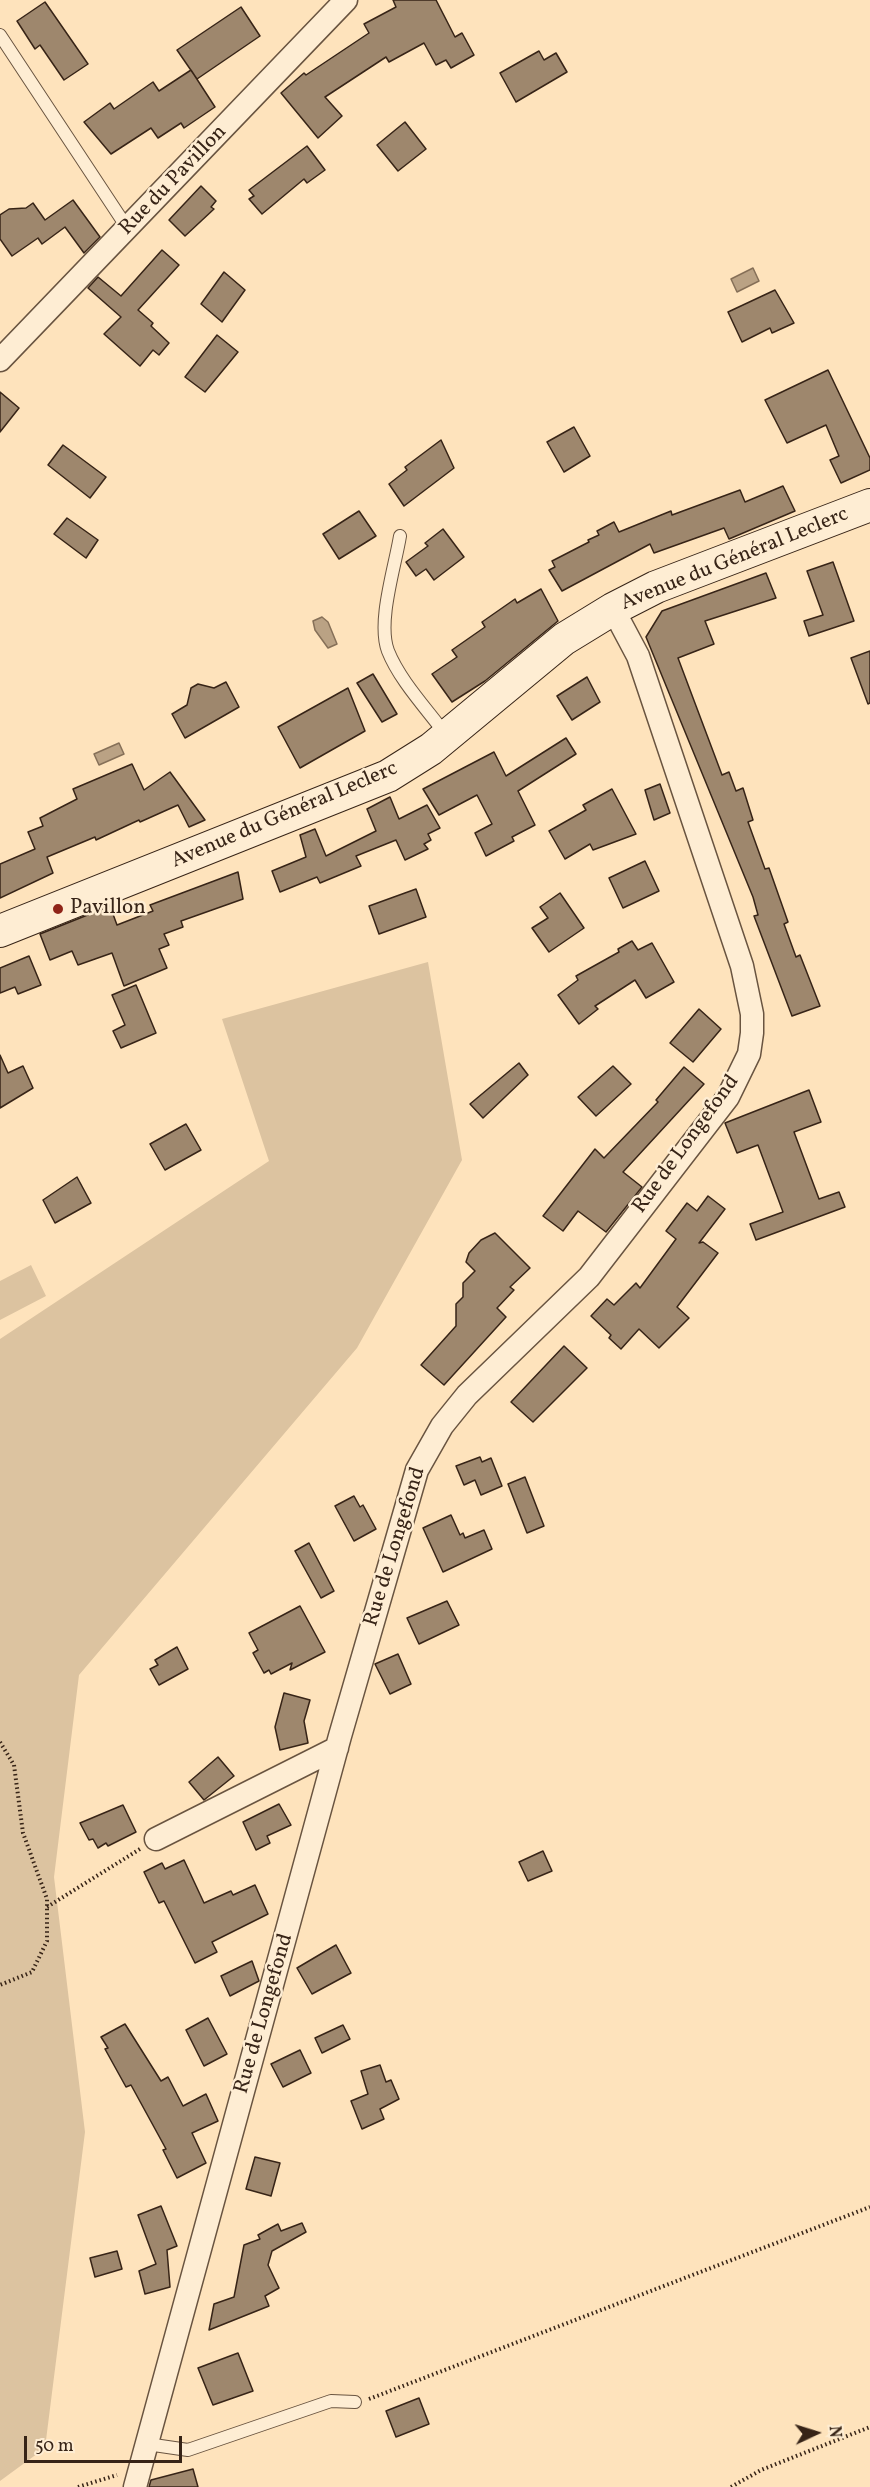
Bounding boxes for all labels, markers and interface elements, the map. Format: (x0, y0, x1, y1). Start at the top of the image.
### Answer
street label: Rue du Pavillon (115, 120, 233, 242)
street label: Avenue du Général Leclerc (617, 503, 853, 617)
street label: Avenue du Général Leclerc (168, 757, 402, 875)
place label: Pavillon (70, 896, 146, 922)
marker: Pavillon (51, 902, 65, 916)
street label: Rue de Longefond (628, 1071, 746, 1219)
street label: Rue de Longefond (360, 1464, 432, 1630)
street label: Rue de Longefond (230, 1931, 300, 2097)
north arrow (786, 2403, 846, 2463)
scale bar (27, 2424, 184, 2462)
text: N (823, 2425, 845, 2438)
text: 50 m (35, 2434, 74, 2459)

